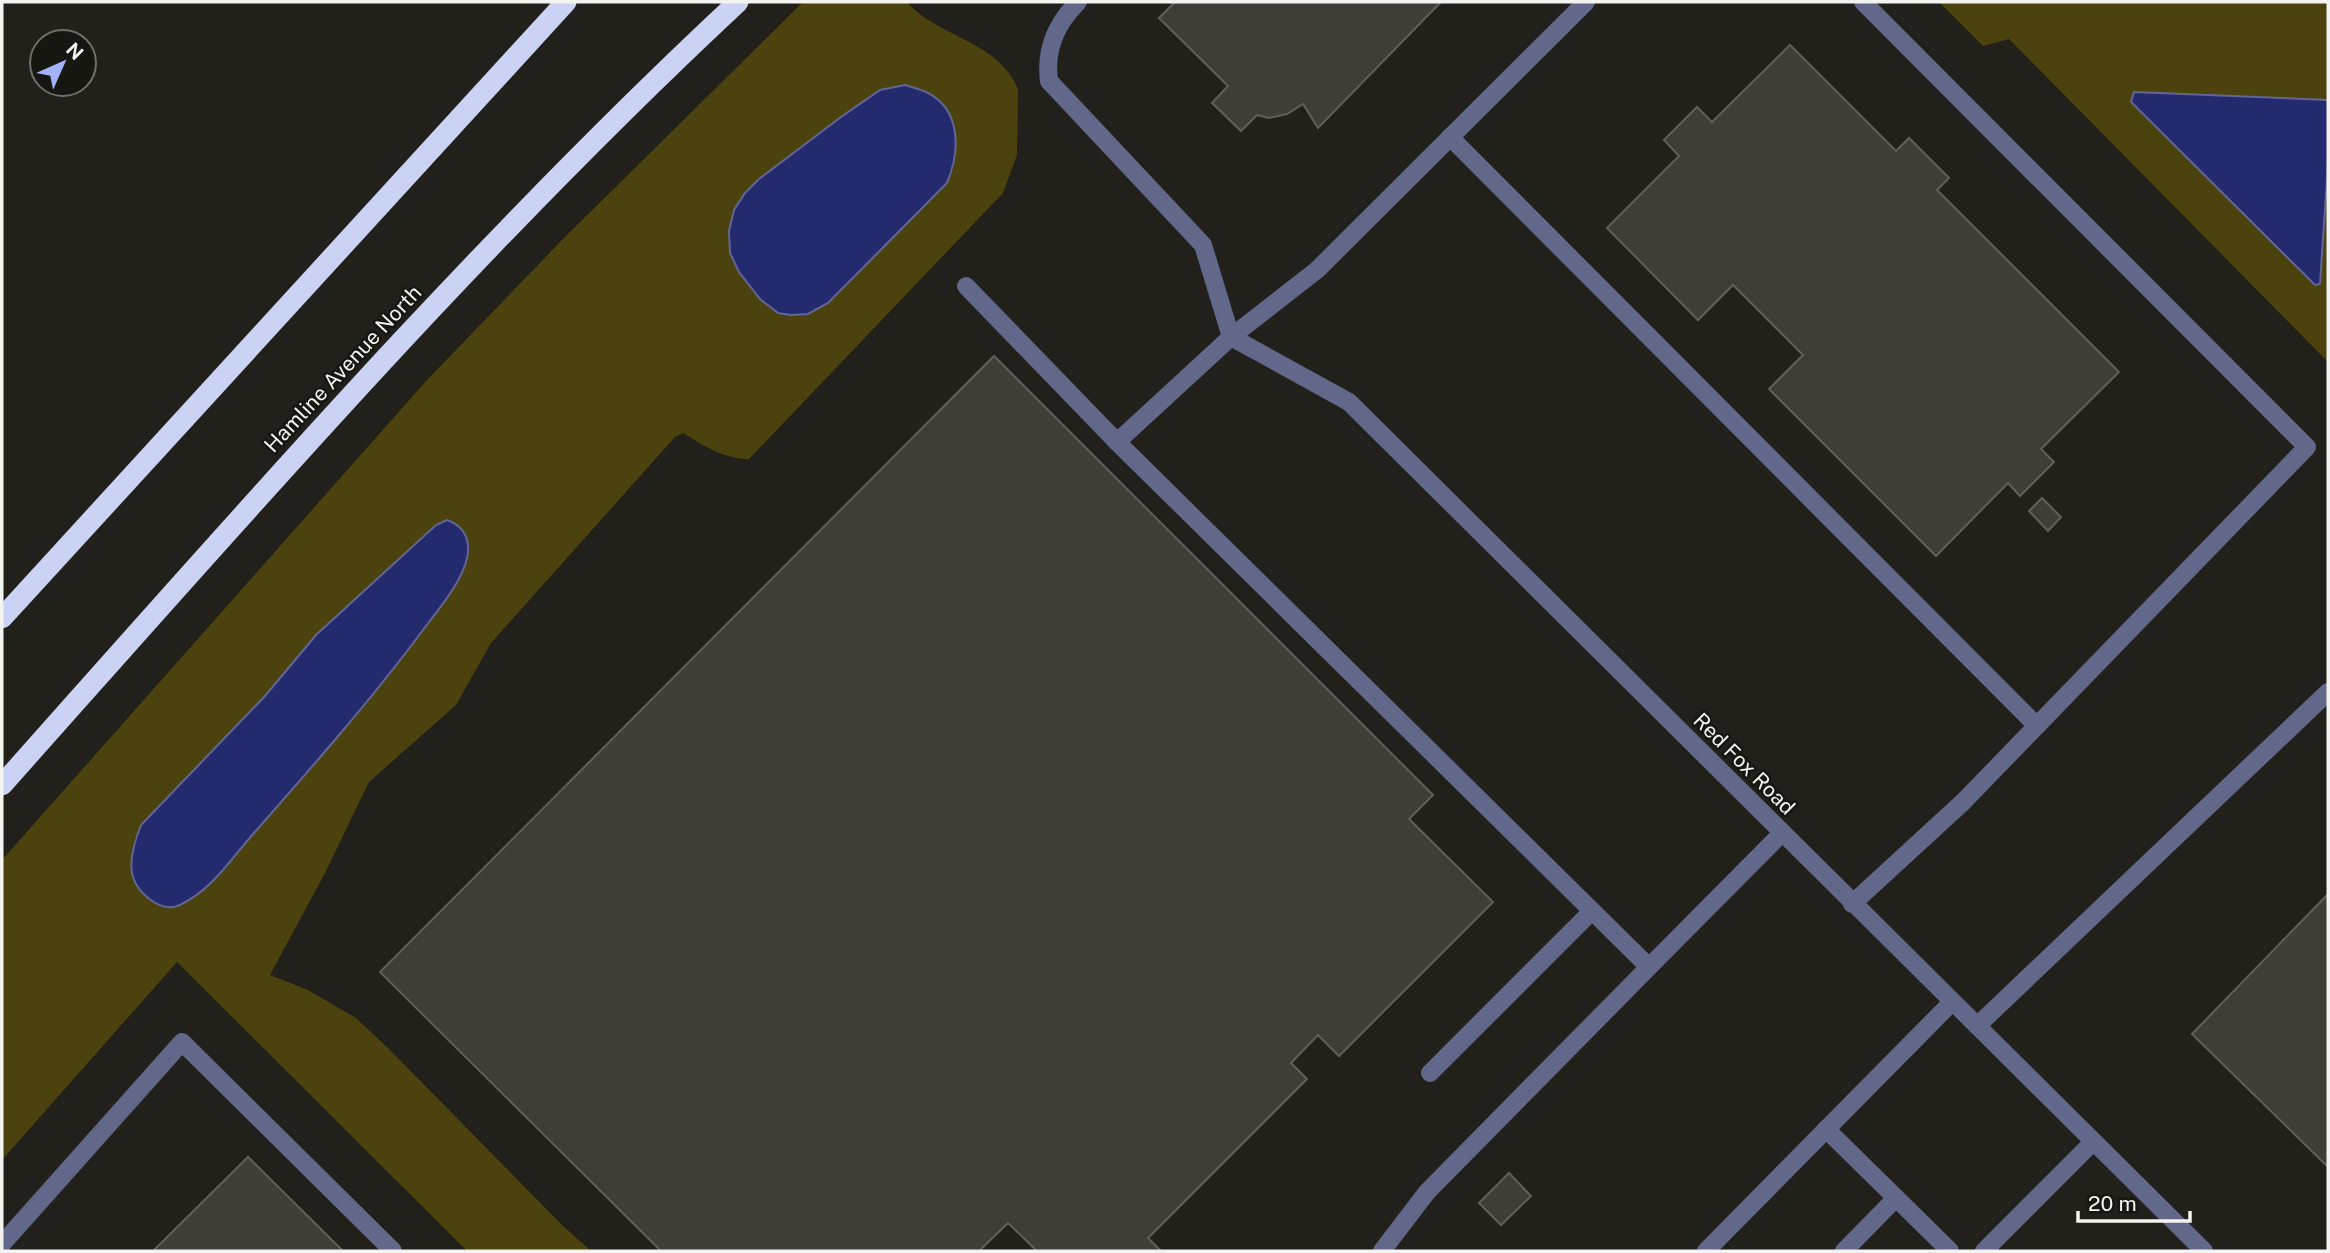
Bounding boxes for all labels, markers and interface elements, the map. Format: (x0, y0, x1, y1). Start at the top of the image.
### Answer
north arrow (28, 28, 98, 98)
text: N (62, 38, 88, 64)
street label: Hamline Avenue North (259, 280, 427, 457)
street label: Red Fox Road (1688, 708, 1800, 820)
scale bar (2078, 1180, 2190, 1224)
text: 20 m (2088, 1191, 2137, 1216)

